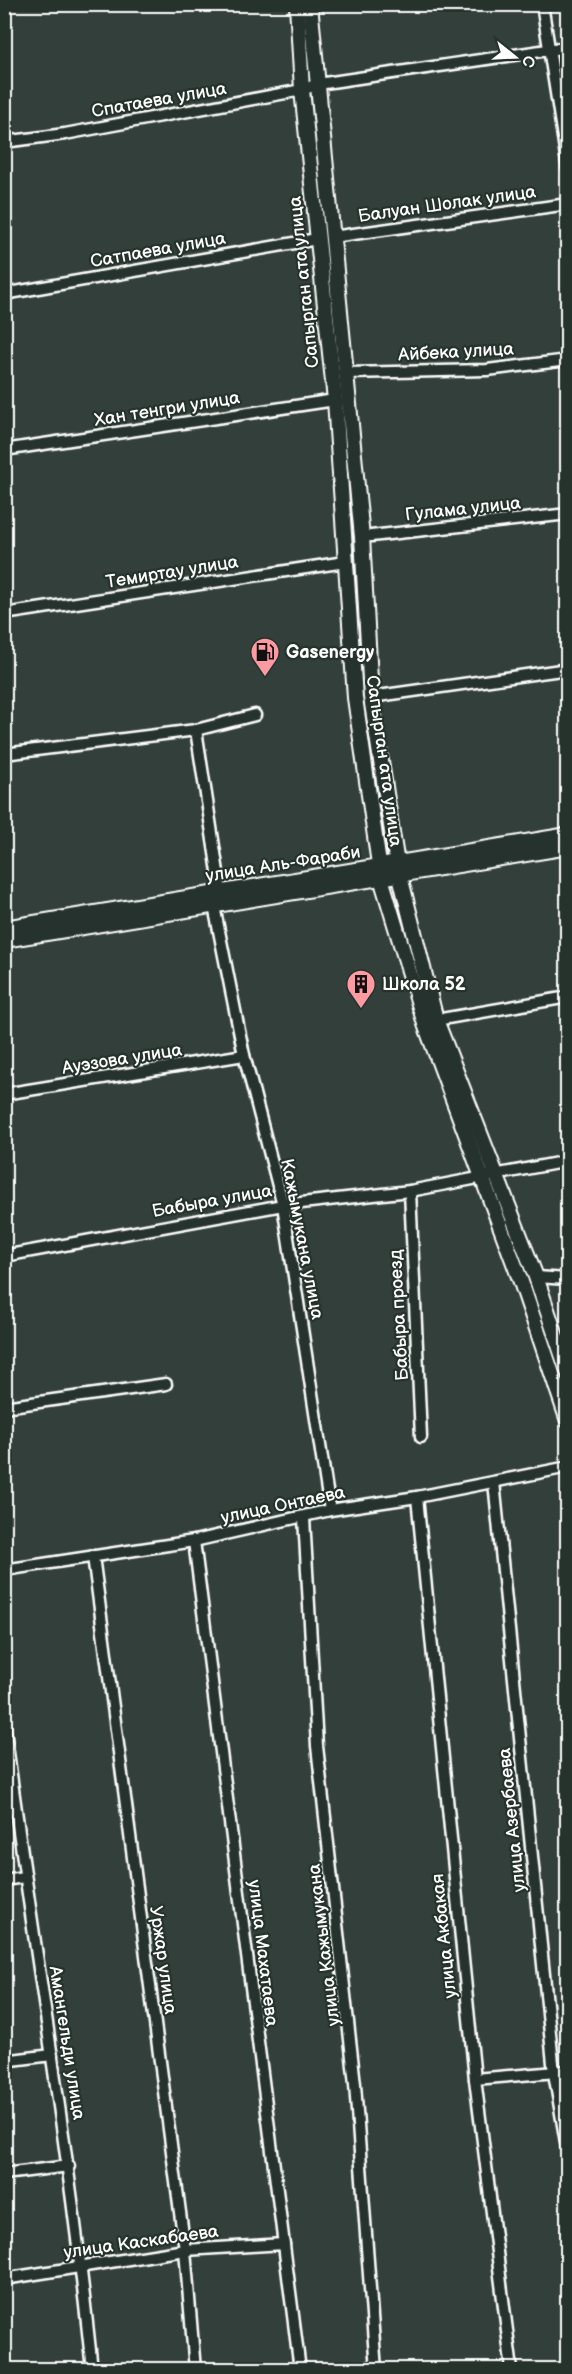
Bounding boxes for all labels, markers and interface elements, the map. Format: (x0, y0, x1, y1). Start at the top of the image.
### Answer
north arrow (485, 27, 545, 87)
text: С (517, 53, 539, 69)
street label: Спатаева улица (90, 78, 228, 122)
street label: Балуан Шолак улица (357, 181, 537, 227)
street label: Сапырган ата улица (285, 195, 323, 369)
street label: Сатпаева улица (89, 228, 228, 272)
street label: Айбека улица (397, 338, 515, 366)
street label: Хан тенгри улица (93, 387, 242, 431)
street label: Гулама улица (404, 492, 522, 526)
street label: Темиртау улица (104, 551, 240, 593)
fuel station icon: Gasenergy (249, 636, 281, 678)
place label: Gasenergy (286, 642, 375, 663)
street label: Сапырган ата улица (362, 674, 406, 848)
street label: улица Аль-Фараби (204, 841, 362, 887)
building icon: Школа 52 (345, 968, 377, 1010)
place label: Школа 52 (382, 974, 466, 995)
street label: Ауэзова улица (60, 1039, 184, 1079)
street label: Кажымукана улица (276, 1157, 328, 1321)
street label: Бабыра улица (150, 1180, 274, 1222)
street label: Бабыра проезд (385, 1249, 413, 1381)
street label: улица Онтаева (219, 1482, 347, 1528)
street label: улица Азербаева (494, 1746, 530, 1893)
street label: улица Кажымукана (304, 1862, 344, 2027)
street label: улица Акбакая (427, 1872, 461, 2000)
street label: улица Махатаева (244, 1878, 282, 2028)
street label: Уржар улица (145, 1904, 181, 2016)
street label: Амангельди улица (44, 1964, 90, 2122)
street label: улица Каскабаева (62, 2221, 220, 2263)

